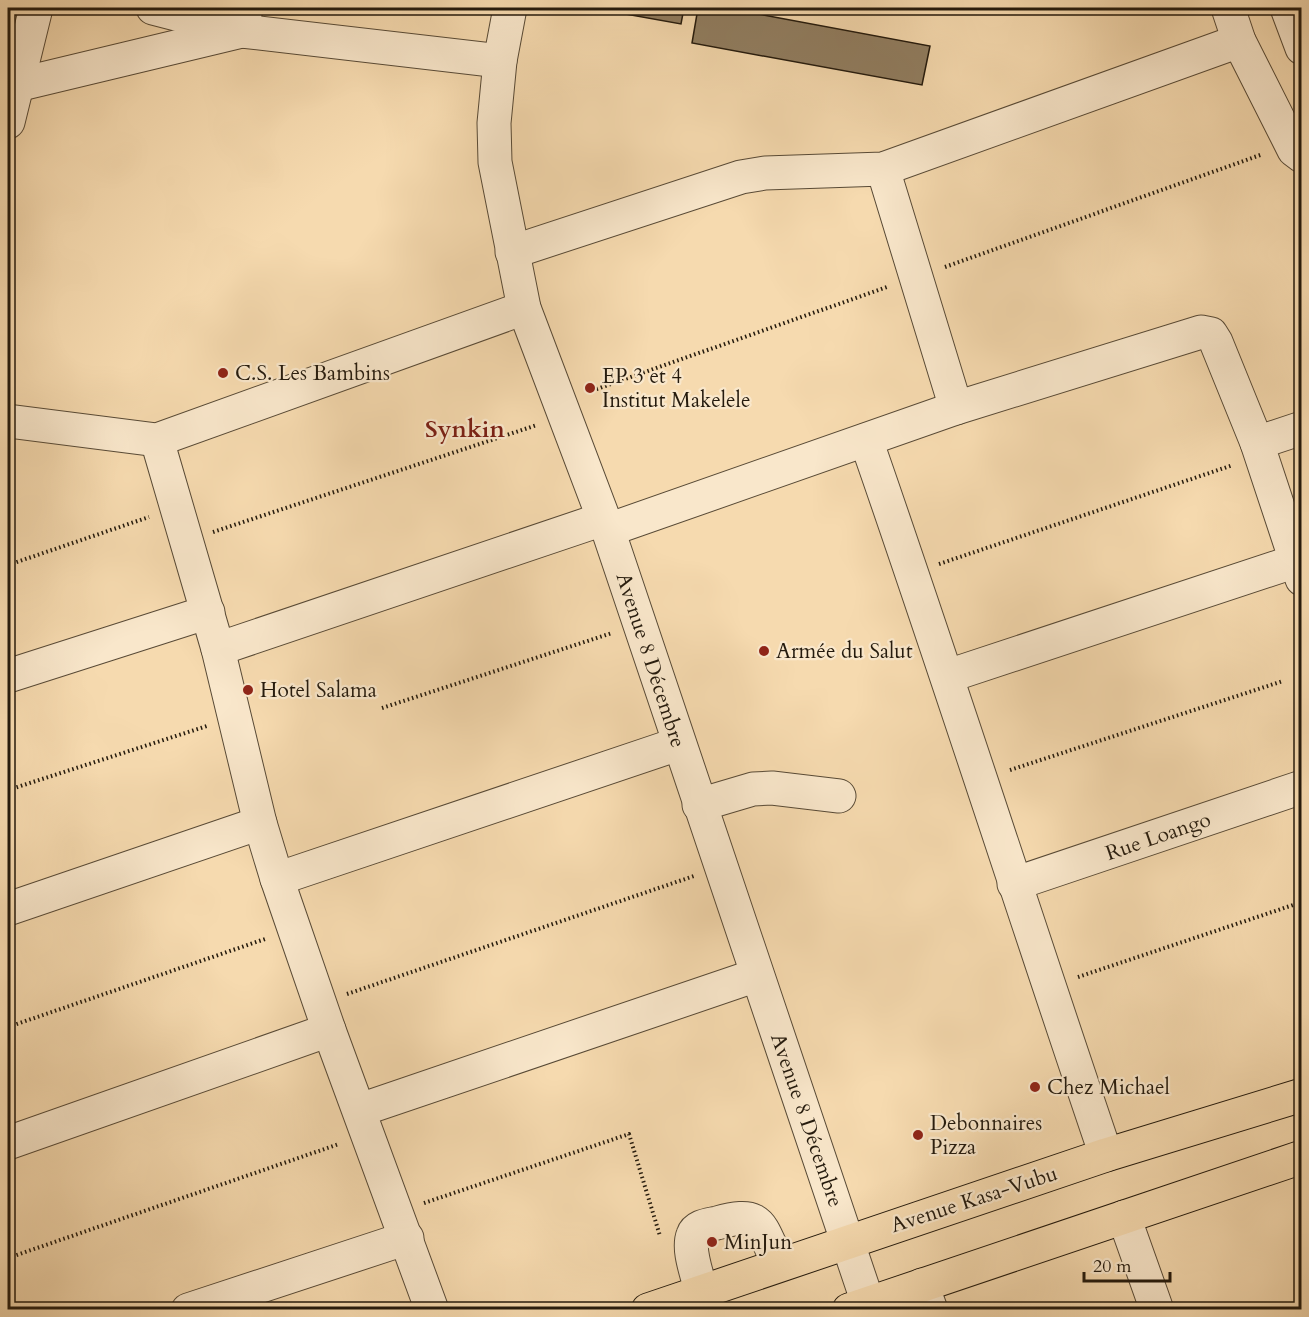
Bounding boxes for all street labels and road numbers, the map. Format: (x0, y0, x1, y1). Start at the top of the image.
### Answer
street label: Avenue 8 Décembre (609, 569, 692, 751)
street label: Rue Loango (1102, 805, 1215, 868)
street label: Avenue 8 Décembre (763, 1029, 850, 1211)
street label: Avenue Kasa-Vubu (887, 1159, 1061, 1240)

